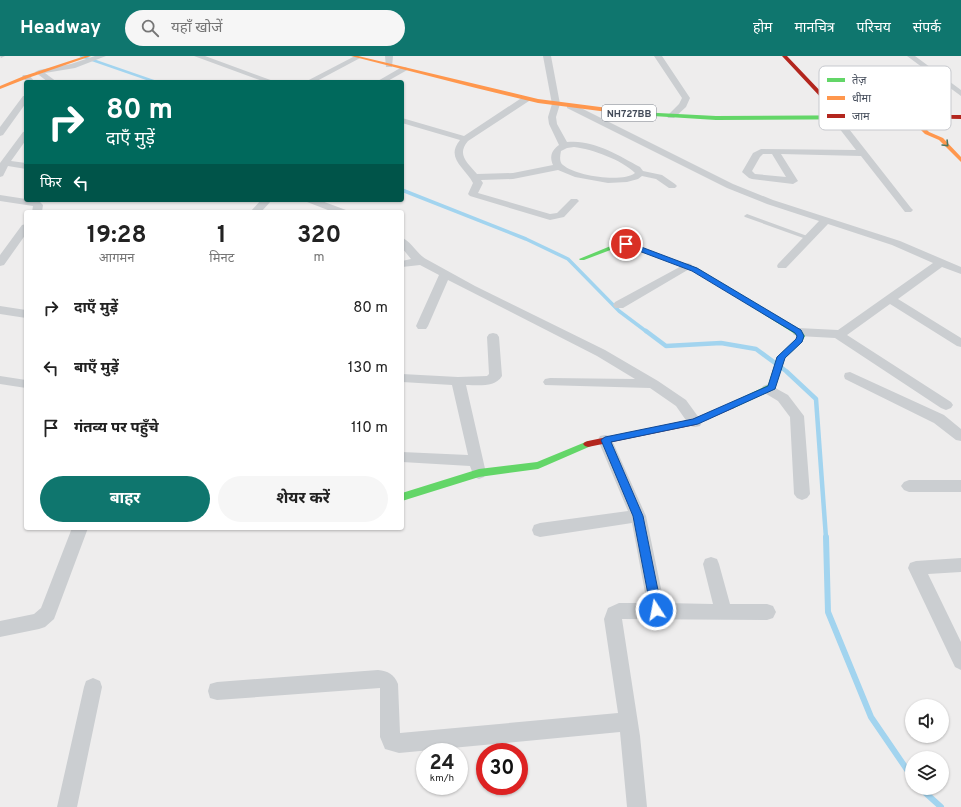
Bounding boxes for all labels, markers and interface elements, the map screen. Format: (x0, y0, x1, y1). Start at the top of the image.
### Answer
search box (125, 10, 405, 46)
text: Headway (20, 16, 101, 40)
icon: search (139, 17, 161, 39)
text: यहाँ खोजें (171, 19, 222, 38)
text: होम (753, 20, 772, 37)
text: मानचित्र (794, 20, 835, 37)
text: परिचय (857, 20, 891, 37)
text: संपर्क (913, 20, 941, 37)
legend (819, 66, 951, 130)
text: तेज़ (852, 74, 867, 88)
text: धीमा (852, 92, 871, 106)
text: 80 m (106, 93, 173, 129)
icon: right (40, 96, 92, 148)
road number: NH727BB (602, 105, 656, 121)
text: जाम (852, 110, 870, 124)
text: दाएँ मुड़ें (106, 128, 155, 151)
one-way arrow (941, 139, 948, 147)
icon: left (70, 172, 92, 194)
text: फिर (40, 174, 62, 193)
text: 19:28 (87, 221, 147, 251)
text: 1 (217, 221, 227, 251)
text: 320 (297, 221, 341, 251)
pin (609, 227, 643, 261)
icon: arrive (615, 233, 637, 255)
text: m (314, 250, 325, 266)
text: आगमन (99, 251, 134, 267)
text: मिनट (209, 251, 234, 267)
icon: right (40, 297, 62, 319)
text: दाएँ मुड़ें (74, 299, 118, 318)
text: 80 m (353, 299, 388, 318)
icon: left (40, 357, 62, 379)
text: बाएँ मुड़ें (74, 359, 119, 378)
text: 130 m (348, 359, 388, 378)
icon: arrive (40, 417, 62, 439)
text: गंतव्य पर पहुँचे (74, 419, 159, 438)
text: 110 m (351, 419, 388, 438)
button: बाहर (40, 476, 210, 522)
button: शेयर करें (218, 476, 388, 522)
position arrow (635, 589, 677, 631)
map controls (905, 699, 949, 795)
button: sound (905, 699, 949, 743)
speed limit sign: 30 (476, 743, 528, 795)
text: 24 (429, 751, 455, 777)
button: layers (905, 751, 949, 795)
text: km/h (430, 772, 454, 785)

